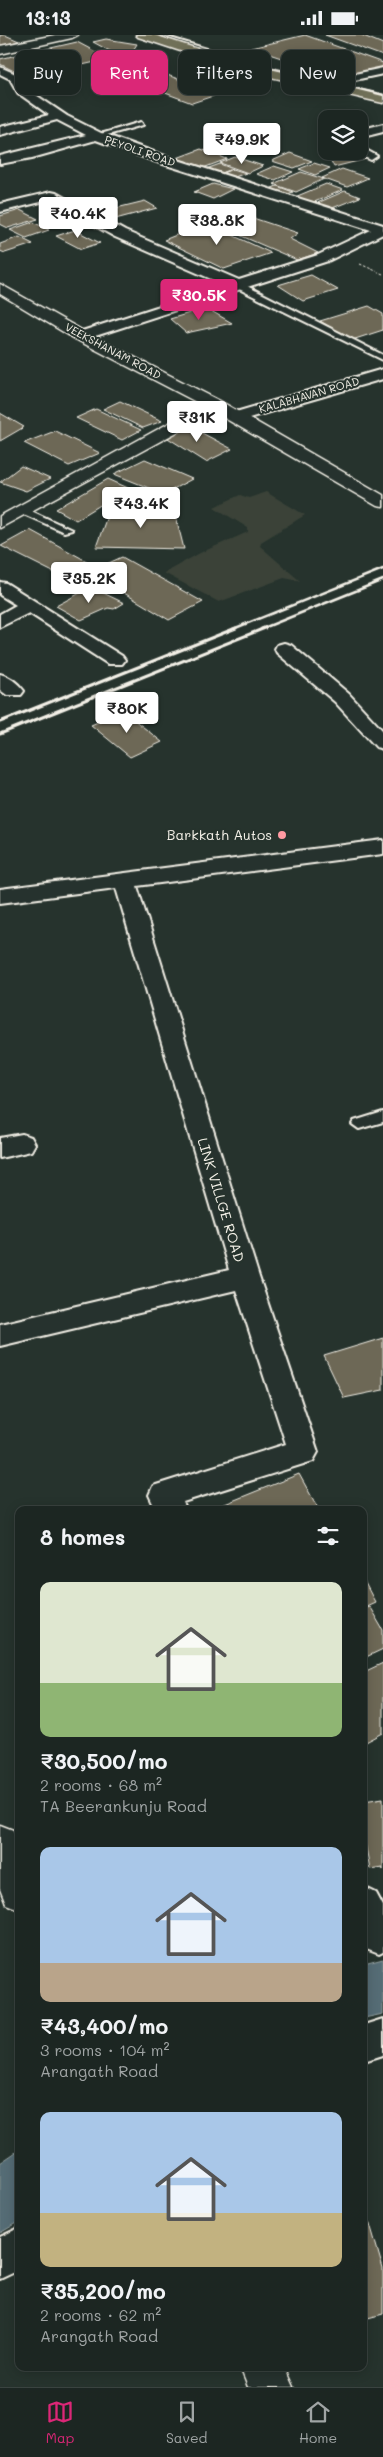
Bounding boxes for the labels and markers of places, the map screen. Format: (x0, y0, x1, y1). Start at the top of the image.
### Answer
pin: ₹49.9K (201, 123, 283, 165)
pin: ₹40.4K (37, 197, 119, 239)
pin: ₹38.8K (176, 203, 258, 246)
pin: ₹30.5K (158, 279, 240, 321)
pin: ₹31K (167, 401, 227, 443)
pin: ₹43.4K (100, 487, 182, 529)
pin: ₹35.2K (48, 561, 130, 604)
pin: ₹80K (97, 691, 157, 734)
place label: Barkkath Autos (167, 825, 272, 844)
marker: Barkkath Autos (276, 829, 288, 841)

